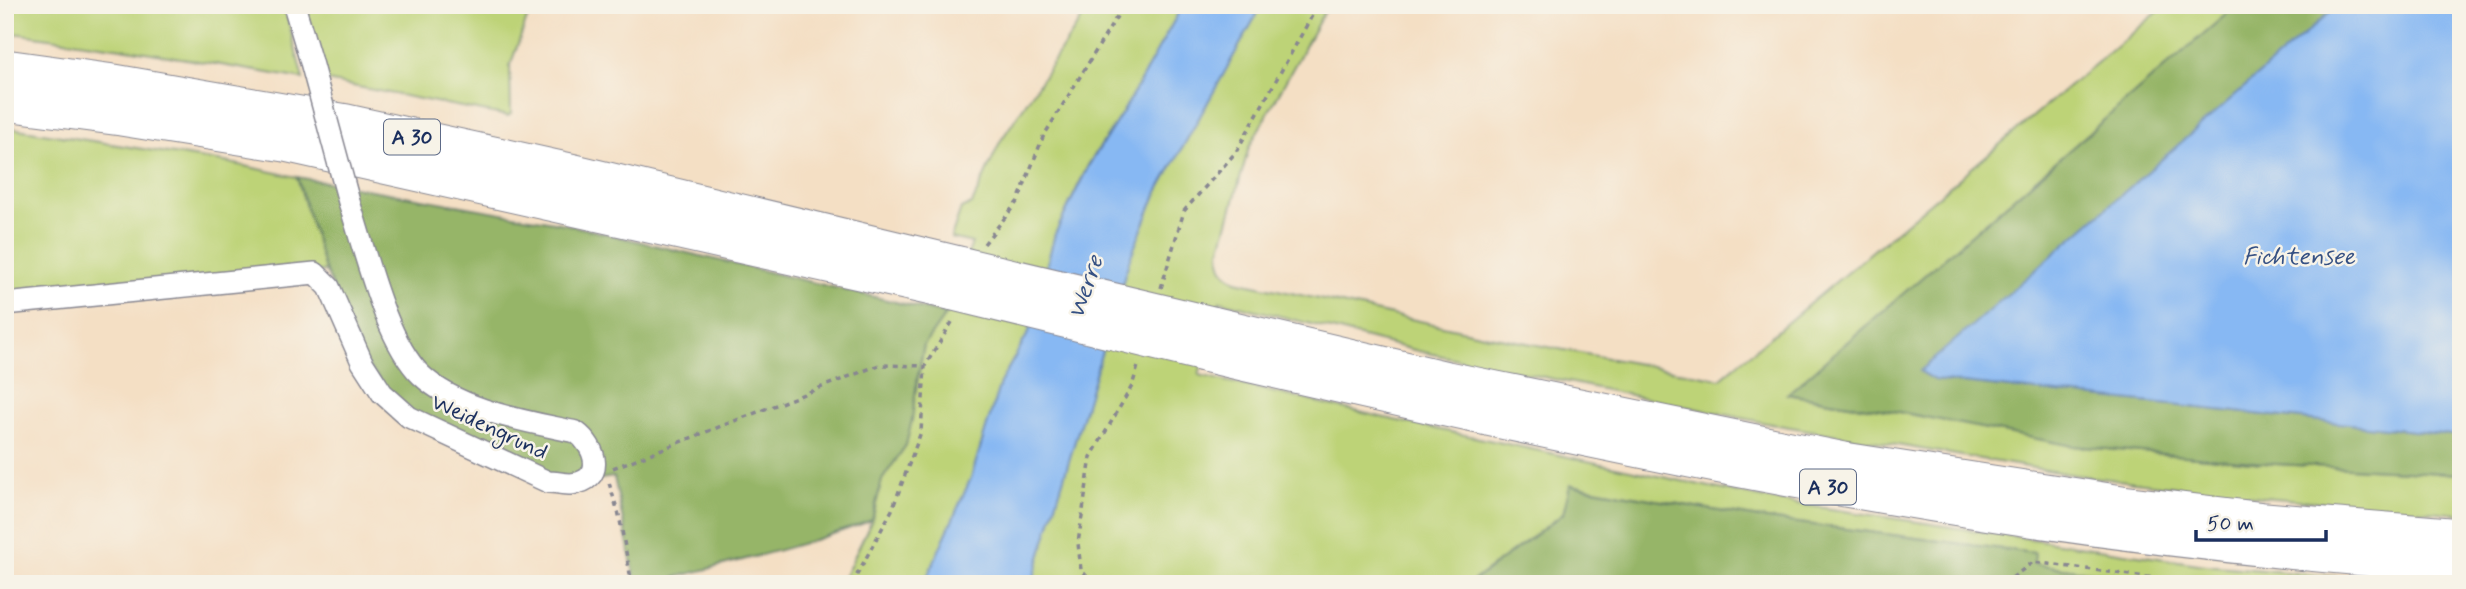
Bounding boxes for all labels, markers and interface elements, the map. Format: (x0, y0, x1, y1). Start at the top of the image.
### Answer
road number: A 30 (384, 120, 440, 154)
water label: Fichtensee (2243, 242, 2356, 273)
water label: Werre (1061, 251, 1112, 323)
street label: Weidengrund (425, 388, 552, 470)
road number: A 30 (1800, 470, 1856, 504)
scale bar (2196, 498, 2326, 542)
text: 50 m (2207, 510, 2254, 538)

